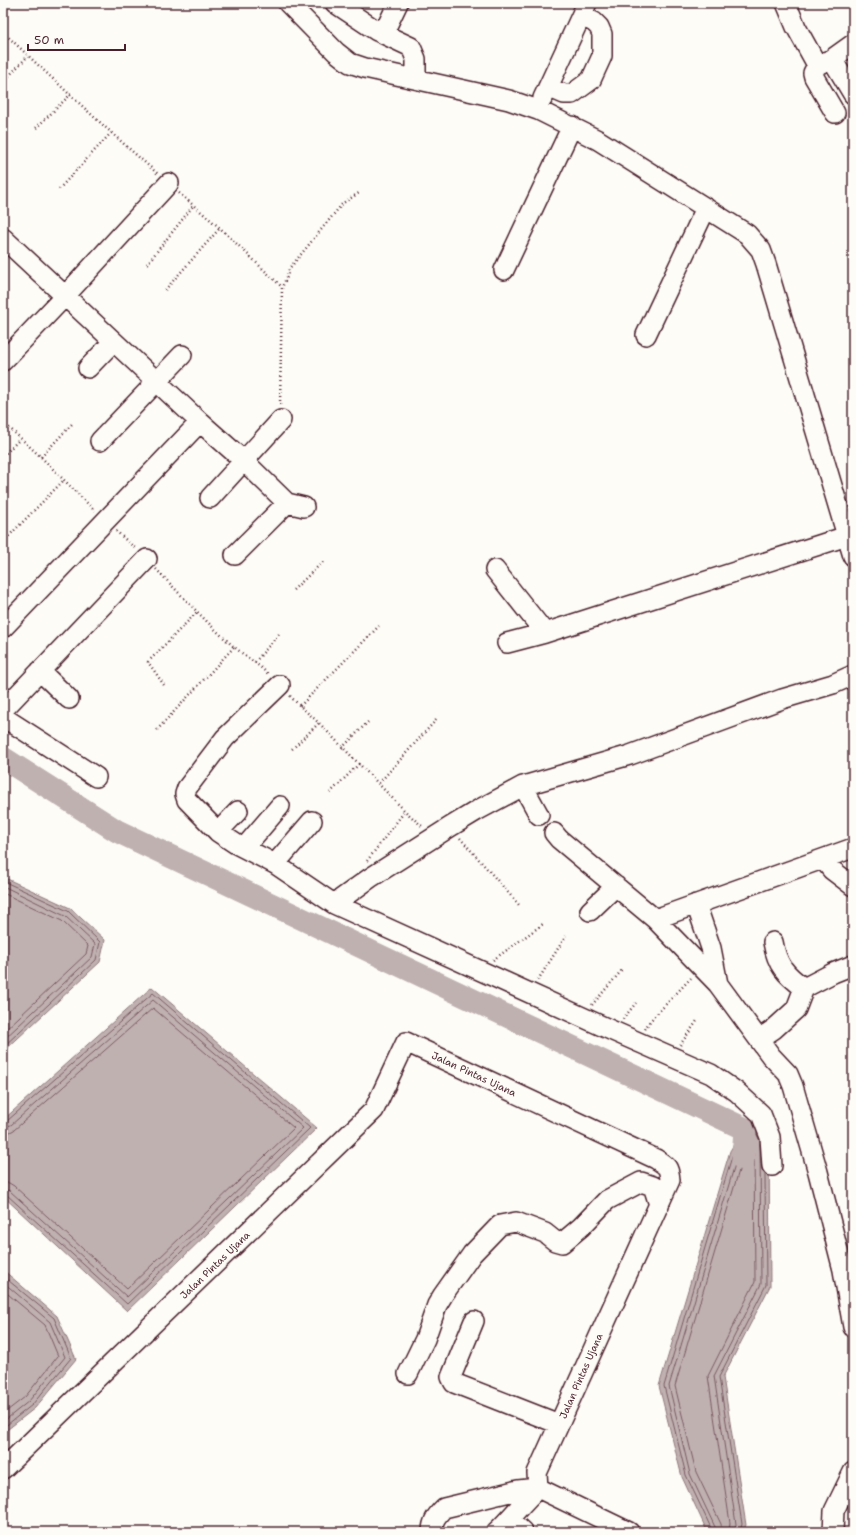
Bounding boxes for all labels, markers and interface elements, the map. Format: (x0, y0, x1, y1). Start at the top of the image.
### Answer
scale bar (28, 26, 125, 52)
text: 50 m (34, 32, 64, 48)
street label: Jalan Pintas Ujana (430, 1049, 519, 1100)
street label: Jalan Pintas Ujana (177, 1228, 253, 1302)
street label: Jalan Pintas Ujana (556, 1331, 606, 1421)

